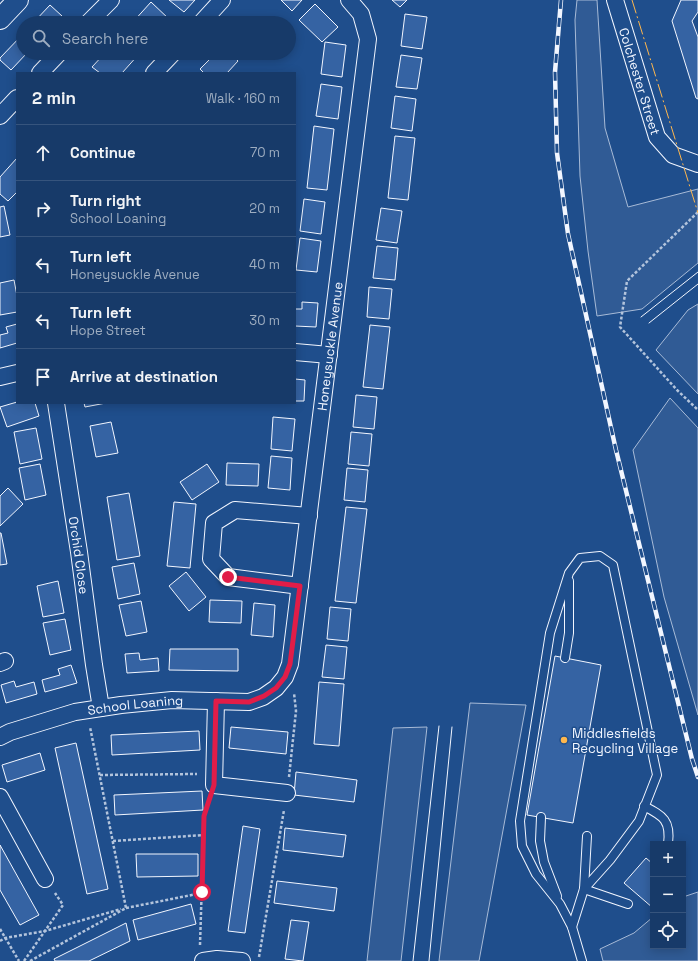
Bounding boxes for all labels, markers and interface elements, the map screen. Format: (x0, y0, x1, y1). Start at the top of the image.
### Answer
search box (16, 16, 296, 60)
street label: Colchester Street (615, 26, 664, 137)
icon: search (30, 27, 52, 49)
text: Search here (62, 29, 148, 48)
text: 2 min (32, 87, 76, 109)
text: Walk · 160 m (206, 90, 280, 107)
icon: ahead (32, 142, 54, 164)
text: Continue (70, 143, 136, 162)
text: 70 m (250, 144, 280, 161)
text: Turn right (70, 191, 141, 210)
icon: right (32, 198, 54, 220)
text: 20 m (249, 200, 280, 217)
text: School Loaning (70, 210, 166, 227)
text: Turn left (70, 247, 132, 266)
icon: left (32, 254, 54, 276)
text: 40 m (249, 256, 280, 273)
text: Honeysuckle Avenue (70, 266, 200, 283)
street label: Honeysuckle Avenue (313, 281, 346, 412)
text: Turn left (70, 303, 132, 322)
icon: left (32, 310, 54, 332)
text: 30 m (249, 312, 280, 329)
text: Hope Street (70, 322, 146, 339)
icon: arrive (32, 366, 54, 388)
text: Arrive at destination (70, 367, 218, 386)
street label: Orchid Close (65, 515, 93, 595)
route end (219, 568, 237, 586)
street label: School Loaning (86, 691, 183, 719)
place label: Middlesfields Recycling Village (572, 725, 678, 757)
marker: Middlesfields Recycling Village (559, 735, 569, 745)
map controls (650, 841, 686, 949)
button: + (650, 841, 686, 877)
button: − (650, 877, 686, 913)
route start (193, 883, 211, 901)
button: locate (650, 913, 686, 949)

